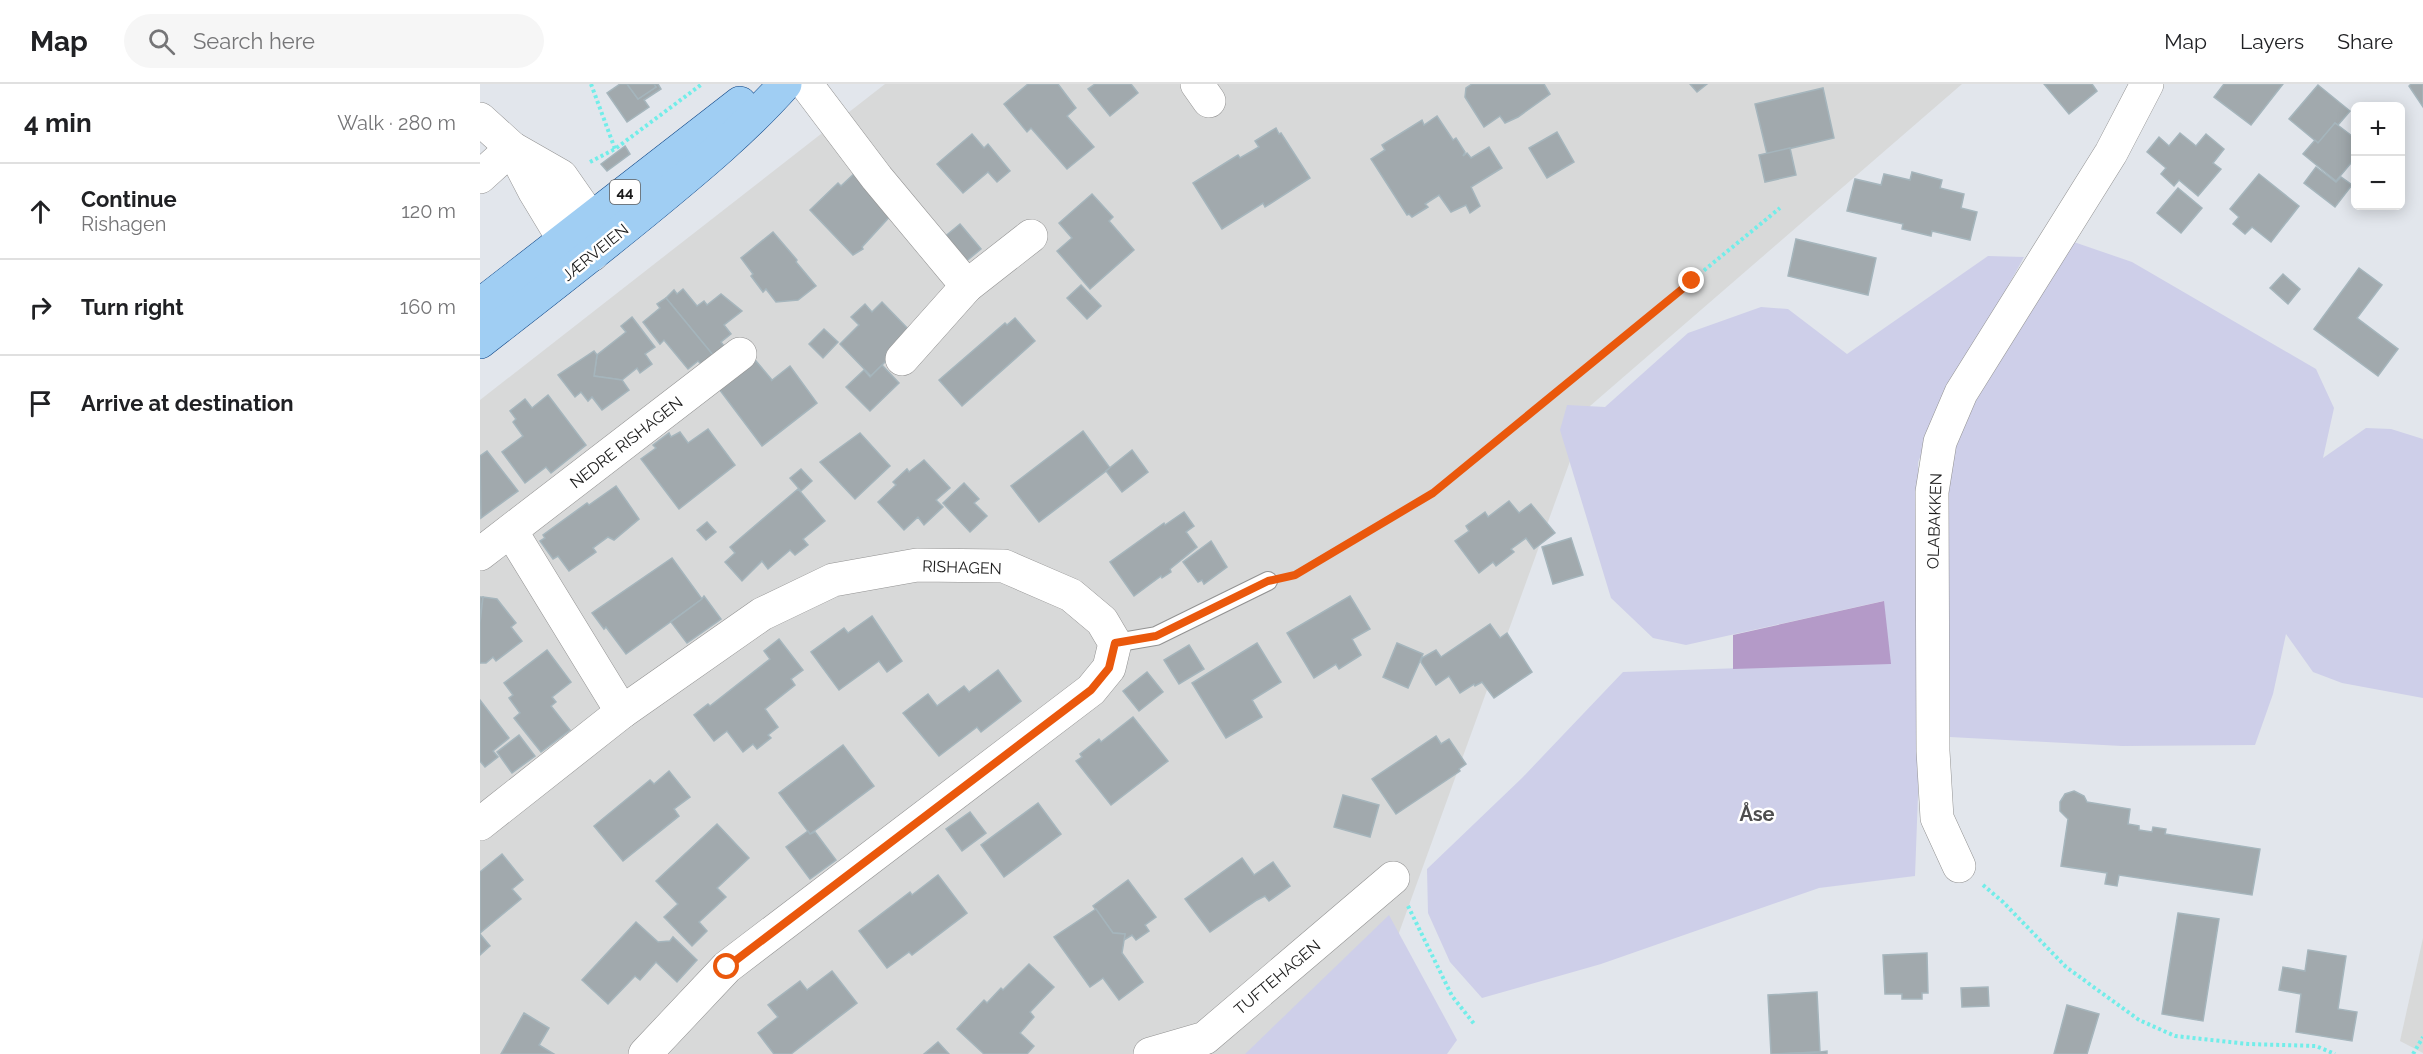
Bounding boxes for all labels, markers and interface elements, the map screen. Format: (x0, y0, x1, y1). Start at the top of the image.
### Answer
search box (124, 14, 544, 68)
text: Map (30, 25, 88, 58)
icon: search (145, 25, 178, 58)
text: Search here (193, 28, 315, 54)
text: Map (2164, 29, 2207, 54)
text: Layers (2240, 29, 2304, 54)
text: Share (2337, 29, 2393, 54)
map controls (2351, 102, 2405, 210)
button: + (2351, 102, 2405, 156)
text: 4 min (24, 108, 92, 138)
text: Walk · 280 m (337, 111, 456, 135)
button: − (2351, 156, 2405, 210)
road number: 44 (610, 180, 640, 204)
text: Continue (81, 186, 177, 212)
icon: ahead (24, 195, 57, 228)
text: 120 m (401, 199, 456, 223)
text: Rishagen (81, 212, 166, 236)
street label: JÆRVEIEN (558, 220, 632, 285)
route end (1678, 267, 1704, 293)
icon: right (24, 291, 57, 324)
text: Turn right (81, 294, 184, 320)
text: 160 m (400, 295, 456, 319)
icon: arrive (24, 387, 57, 420)
text: Arrive at destination (81, 390, 294, 416)
street label: NEDRE RISHAGEN (566, 393, 686, 492)
street label: OLABAKKEN (1923, 473, 1946, 569)
street label: RISHAGEN (922, 557, 1002, 578)
district label: Åse (1739, 802, 1775, 826)
street label: TUFTEHAGEN (1230, 936, 1324, 1019)
route start (713, 953, 739, 979)

